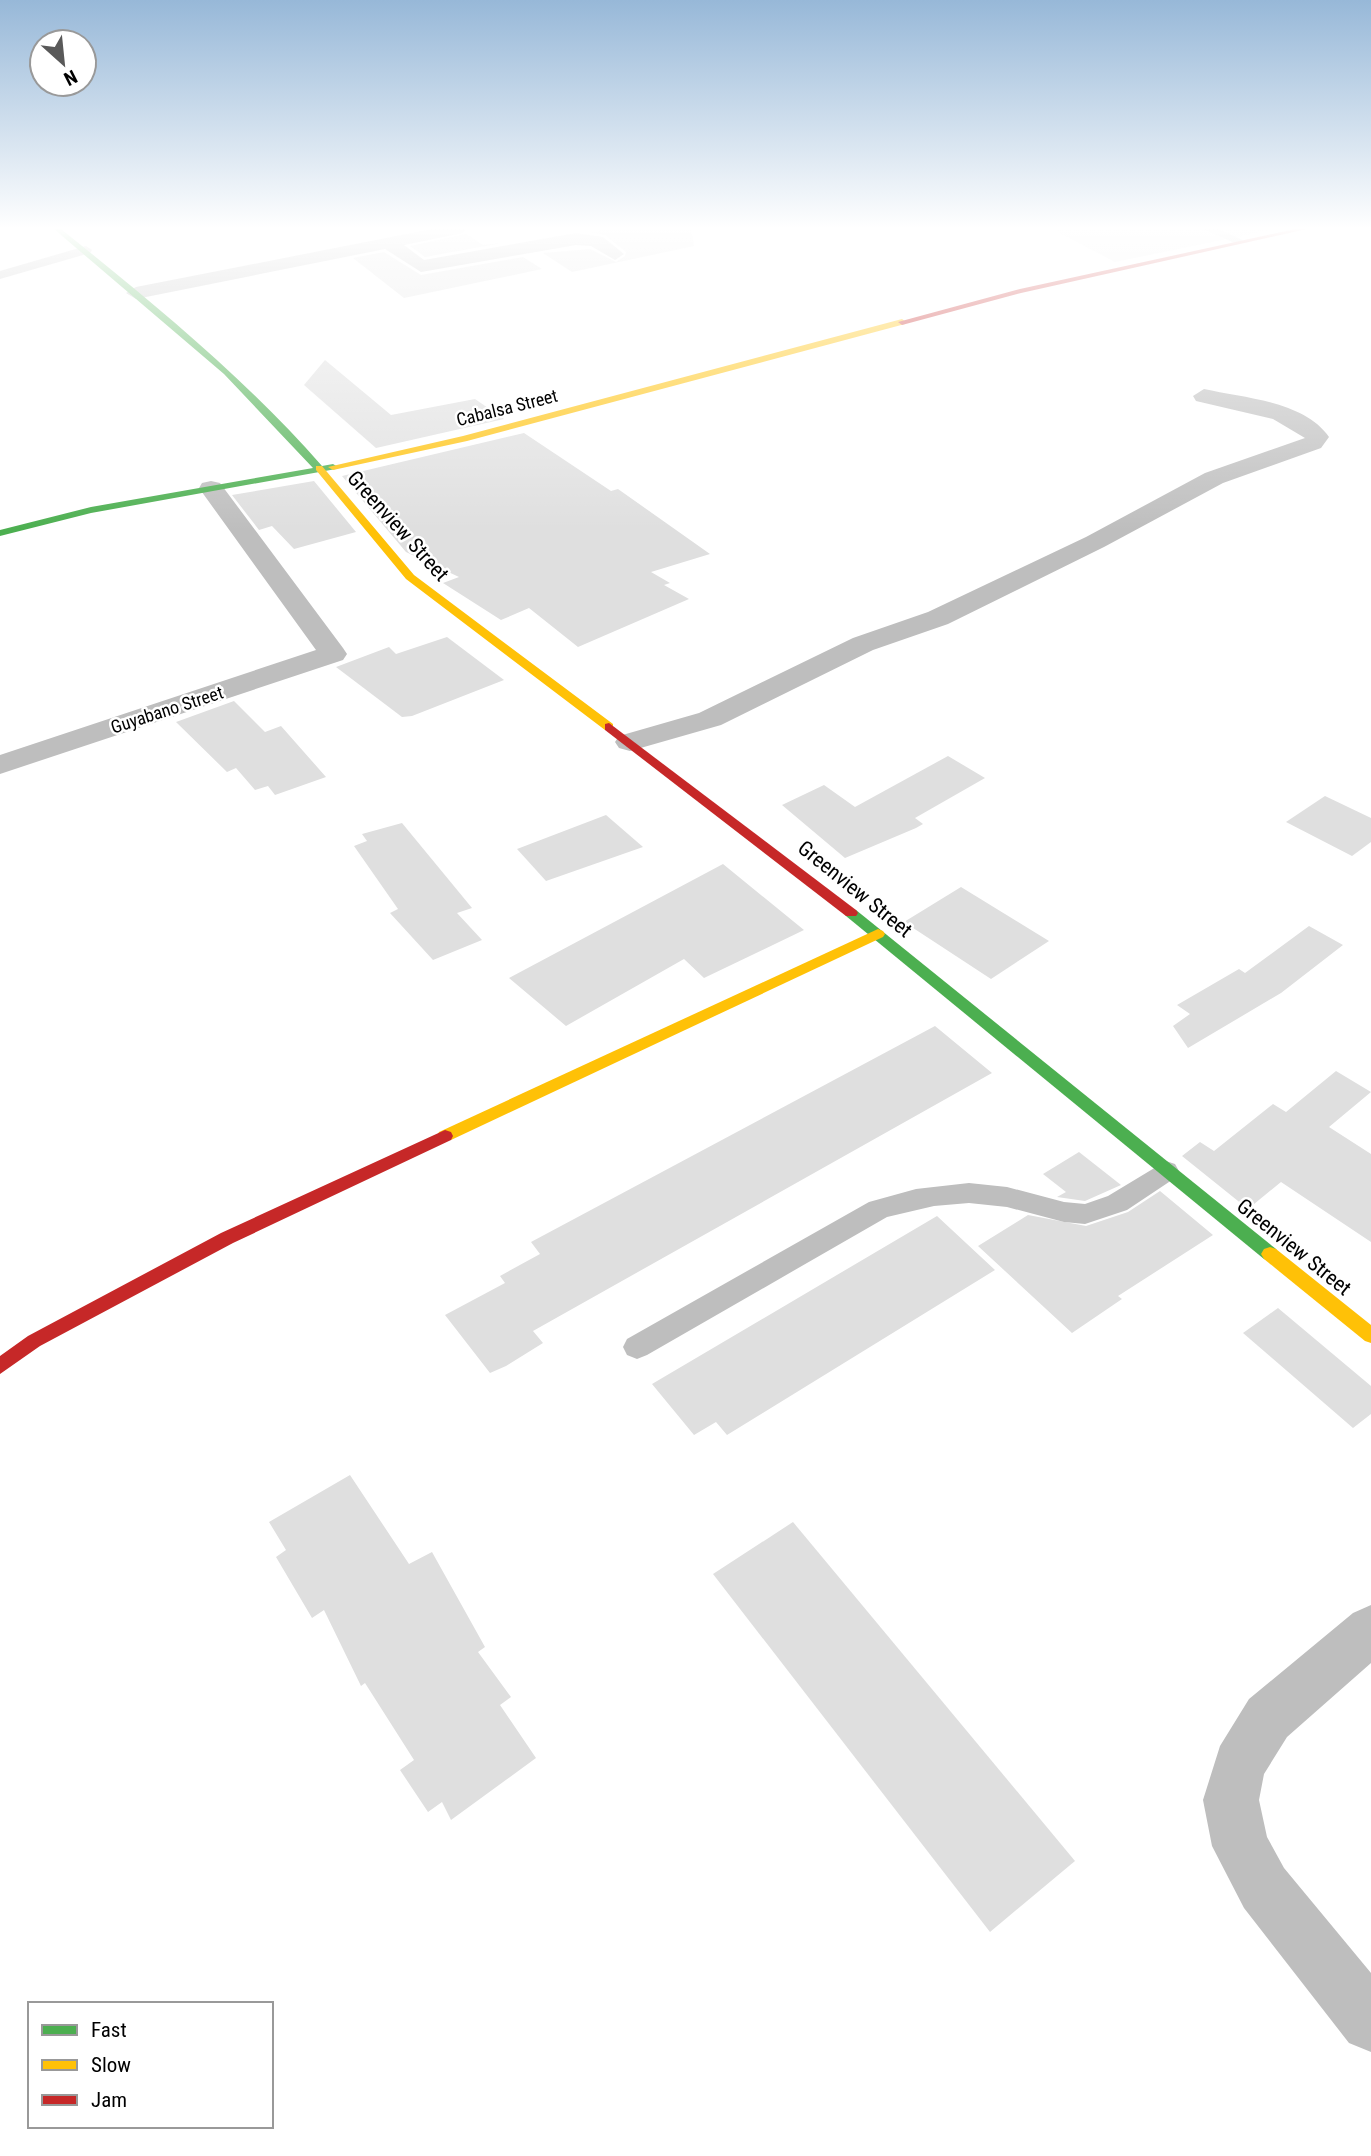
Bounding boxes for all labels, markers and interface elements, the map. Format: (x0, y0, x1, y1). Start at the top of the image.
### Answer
north arrow (28, 28, 98, 98)
text: N (60, 65, 81, 91)
street label: Cabalsa Street (454, 385, 560, 430)
street label: Greenview Street (342, 466, 454, 586)
street label: Guyabano Street (108, 681, 226, 738)
street label: Greenview Street (793, 836, 917, 942)
street label: Greenview Street (1232, 1194, 1356, 1300)
legend (28, 2002, 273, 2128)
text: Fast (91, 2018, 127, 2042)
text: Slow (91, 2053, 131, 2077)
text: Jam (91, 2088, 127, 2112)

